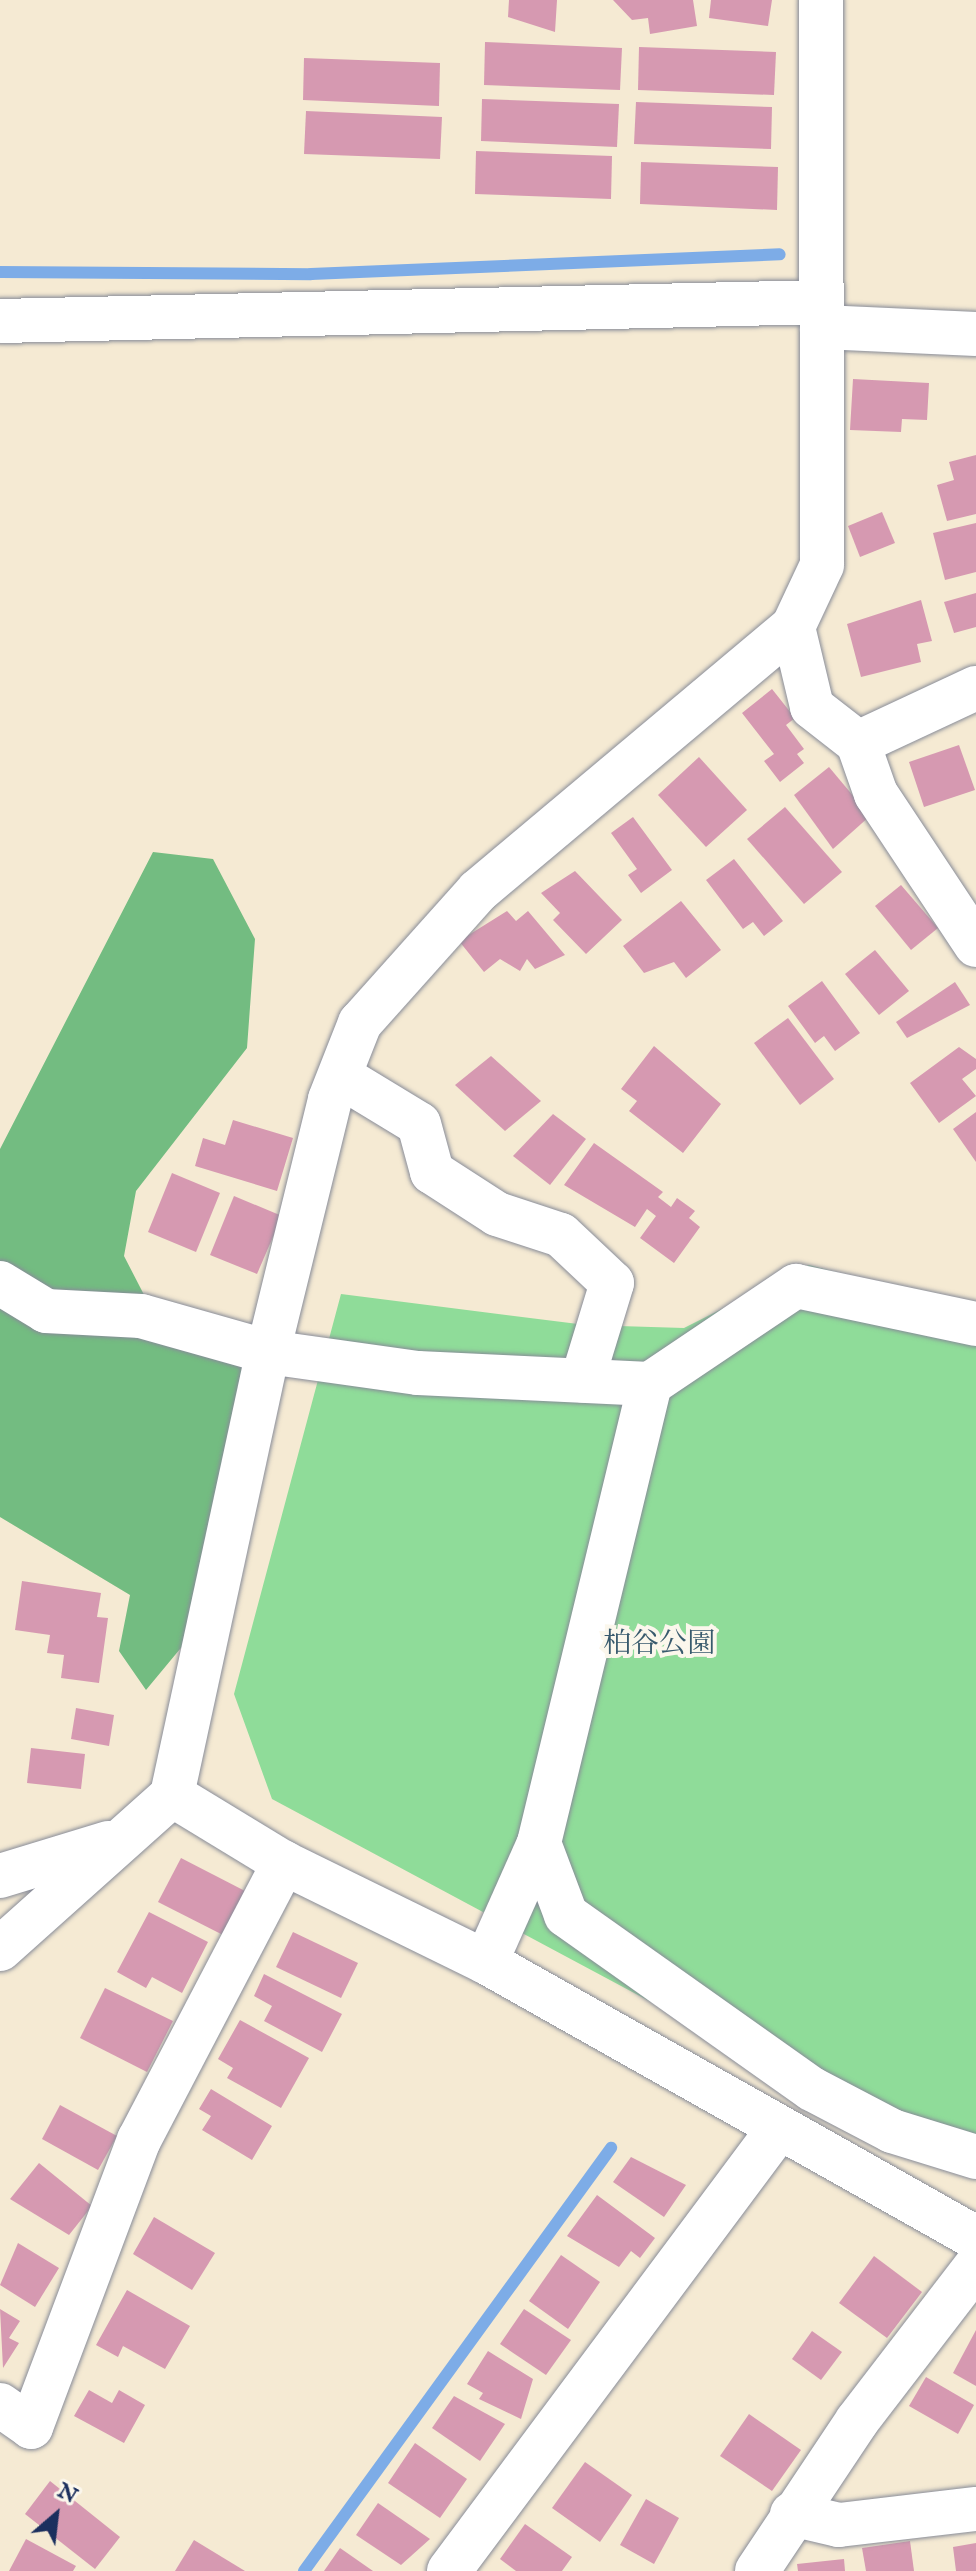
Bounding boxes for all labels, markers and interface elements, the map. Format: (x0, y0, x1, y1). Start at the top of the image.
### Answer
park label: 柏谷公園 (603, 1628, 715, 1662)
north arrow (16, 2475, 96, 2555)
text: N (52, 2477, 82, 2511)

